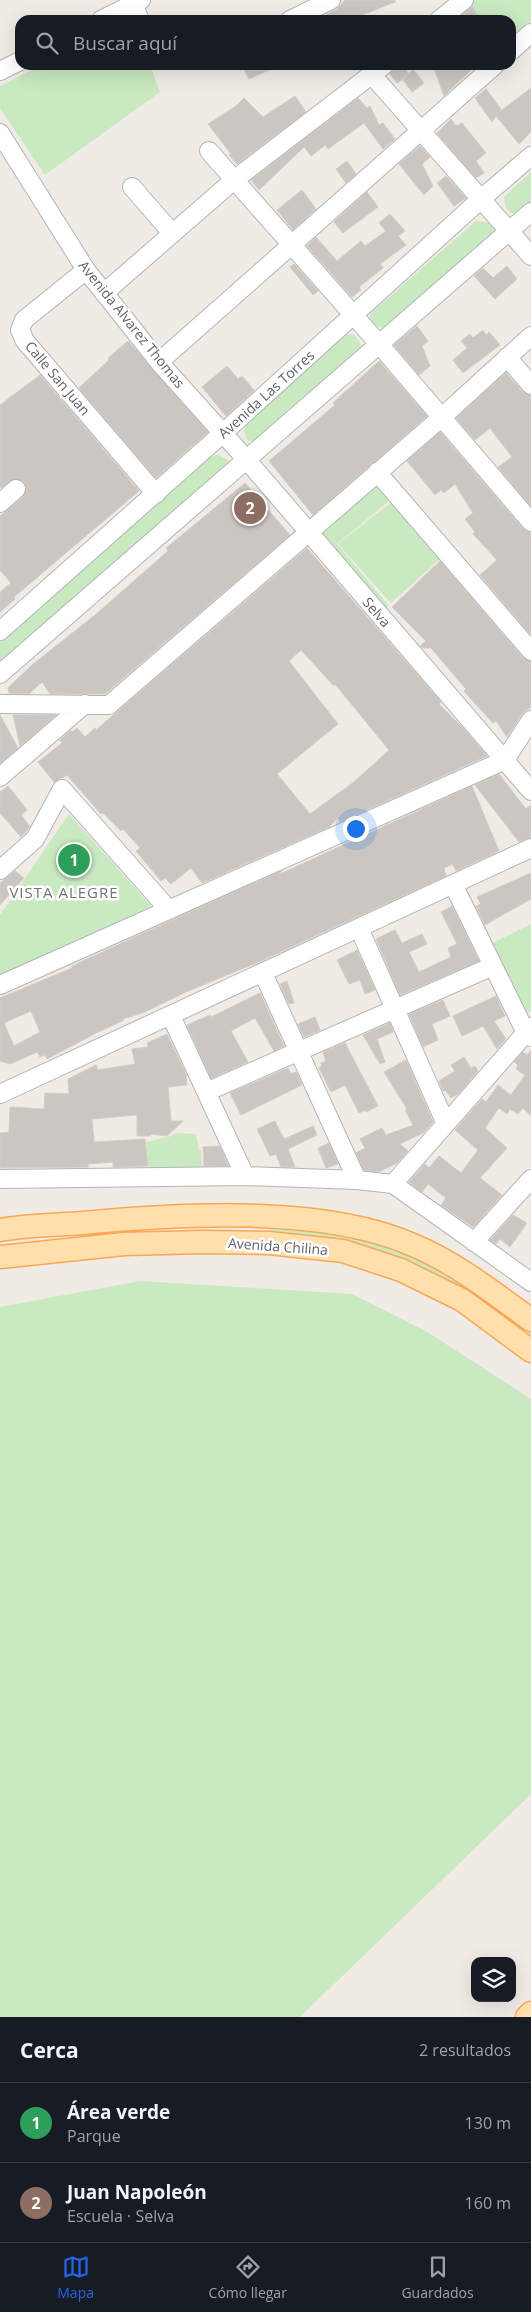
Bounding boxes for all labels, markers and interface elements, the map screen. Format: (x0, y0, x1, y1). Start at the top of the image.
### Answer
search box (15, 15, 516, 70)
icon: search (33, 29, 61, 57)
text: Buscar aquí (73, 30, 177, 56)
street label: Avenida Alvarez Thomas (75, 256, 190, 392)
street label: Calle San Juan (21, 337, 95, 419)
street label: Avenida Las Torres (214, 345, 318, 442)
pin: 2 (234, 489, 266, 527)
street label: Selva (359, 593, 395, 631)
your location (343, 816, 369, 842)
pin: 1 (58, 841, 90, 879)
district label: VISTA ALEGRE (9, 882, 119, 902)
street label: Avenida Chilina (227, 1233, 329, 1259)
map controls (471, 1957, 516, 2002)
button: layers (471, 1957, 516, 2002)
text: Cerca (20, 2036, 79, 2064)
text: 2 resultados (419, 2039, 511, 2061)
text: Área verde (67, 2099, 170, 2125)
text: 1 (31, 2112, 41, 2134)
text: 130 m (465, 2112, 511, 2134)
text: Parque (67, 2125, 121, 2147)
text: Juan Napoleón (67, 2179, 207, 2205)
text: 2 (31, 2192, 41, 2214)
text: 160 m (465, 2192, 511, 2214)
text: Escuela · Selva (67, 2205, 174, 2227)
tab: Mapa (57, 2253, 94, 2302)
tab: Cómo llegar (209, 2253, 287, 2302)
tab: Guardados (401, 2253, 474, 2302)

